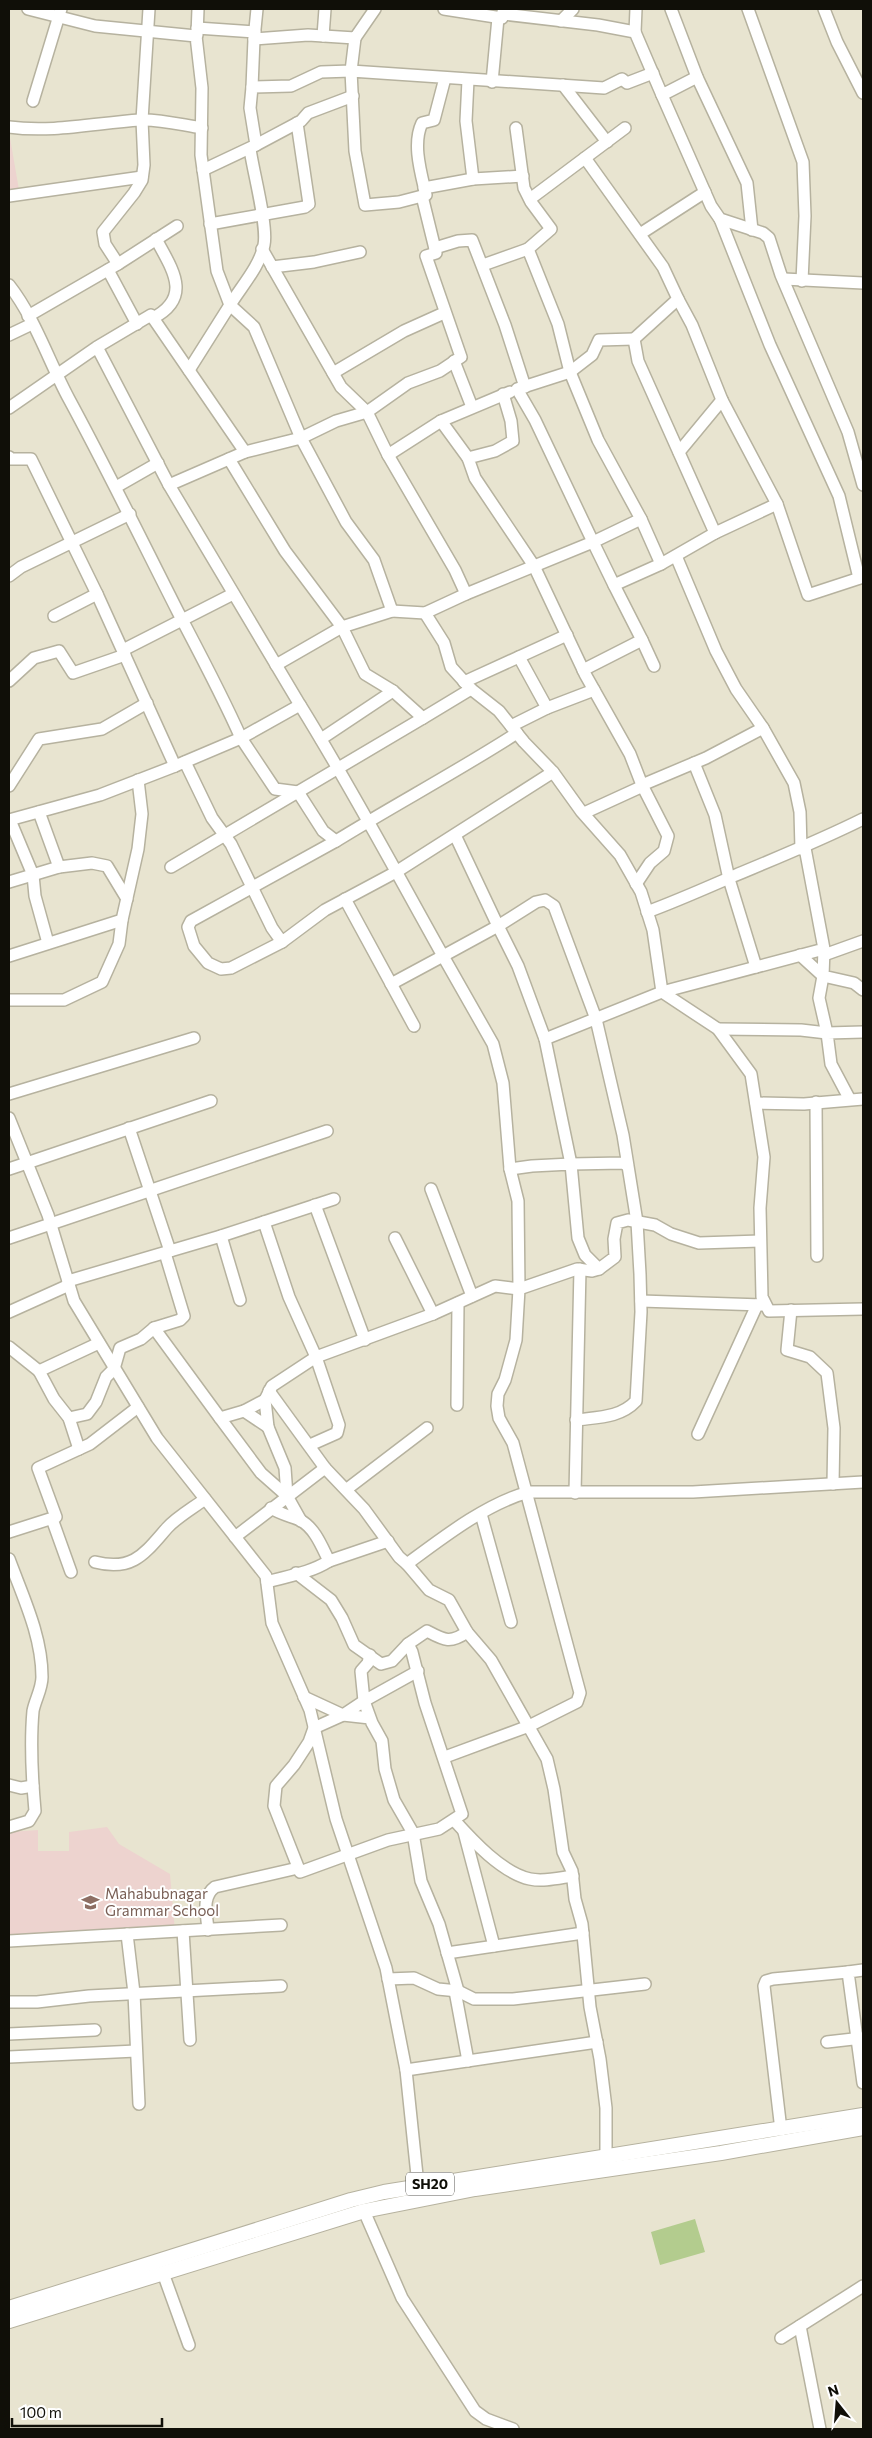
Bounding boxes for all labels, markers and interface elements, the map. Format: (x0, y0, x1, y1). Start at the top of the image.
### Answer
place label: Mahabubnagar Grammar School (105, 1884, 219, 1919)
school or university icon: Mahabubnagar Grammar School (81, 1893, 101, 1913)
road number: SH20 (406, 2172, 454, 2196)
north arrow (812, 2378, 862, 2428)
text: N (826, 2380, 841, 2400)
scale bar (12, 2396, 162, 2428)
text: 100 m (20, 2403, 62, 2421)

